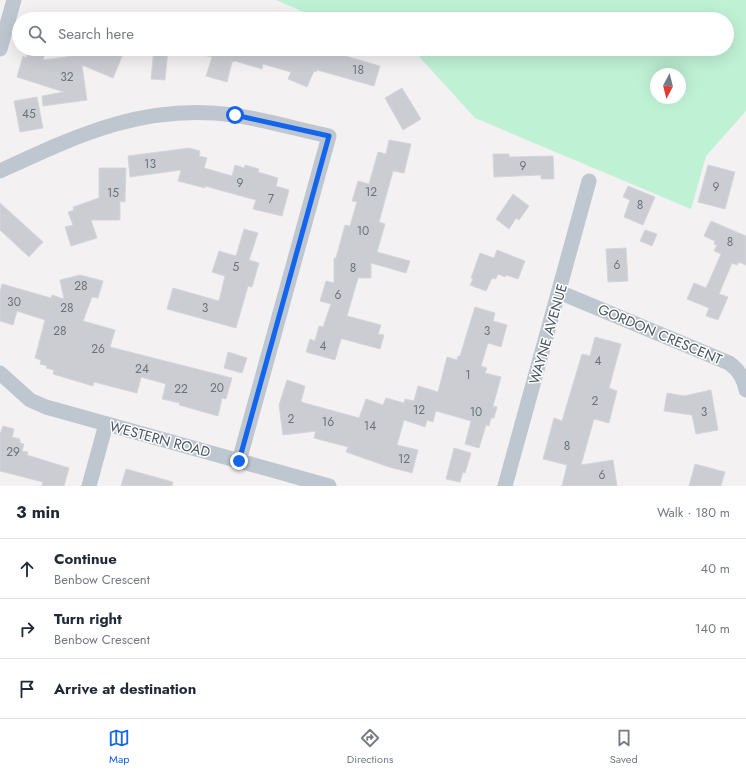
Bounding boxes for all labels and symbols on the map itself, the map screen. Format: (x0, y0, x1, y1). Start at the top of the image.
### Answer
house number: 18 (352, 61, 364, 79)
house number: 32 (60, 68, 74, 86)
north arrow (650, 68, 686, 104)
house number: 45 (22, 105, 36, 123)
route start (226, 106, 244, 124)
house number: 13 (144, 155, 156, 173)
house number: 9 (520, 157, 527, 175)
house number: 9 (237, 174, 244, 192)
house number: 9 (713, 178, 720, 196)
house number: 12 (365, 183, 377, 201)
house number: 15 (107, 184, 119, 202)
house number: 7 (268, 190, 275, 208)
house number: 8 (637, 196, 643, 214)
house number: 10 (357, 222, 369, 240)
house number: 8 (727, 233, 733, 251)
house number: 6 (614, 256, 621, 274)
house number: 5 (233, 258, 240, 276)
house number: 8 (350, 259, 356, 277)
house number: 28 (74, 277, 88, 295)
street label: WAYNE AVENUE (524, 282, 572, 386)
house number: 6 (335, 286, 342, 304)
house number: 30 (7, 293, 21, 311)
house number: 28 (60, 299, 74, 317)
house number: 3 (202, 299, 209, 317)
street label: GORDON CRESCENT (595, 299, 725, 369)
house number: 28 (53, 322, 67, 340)
house number: 3 (484, 322, 491, 340)
house number: 4 (320, 337, 327, 355)
house number: 26 (91, 340, 105, 358)
house number: 4 (595, 352, 602, 370)
house number: 24 (135, 360, 149, 378)
house number: 1 (465, 366, 471, 384)
house number: 20 (210, 379, 224, 397)
house number: 22 (174, 380, 188, 398)
house number: 2 (592, 392, 599, 410)
house number: 12 (413, 401, 425, 419)
house number: 10 (470, 403, 482, 421)
house number: 3 (701, 403, 708, 421)
house number: 2 (288, 410, 295, 428)
house number: 16 (322, 413, 334, 431)
street label: WESTERN ROAD (107, 416, 213, 462)
house number: 14 (364, 417, 376, 435)
house number: 8 (564, 437, 570, 455)
house number: 29 (6, 443, 20, 461)
house number: 12 (398, 450, 410, 468)
route end (230, 452, 248, 470)
house number: 6 (599, 466, 606, 484)

